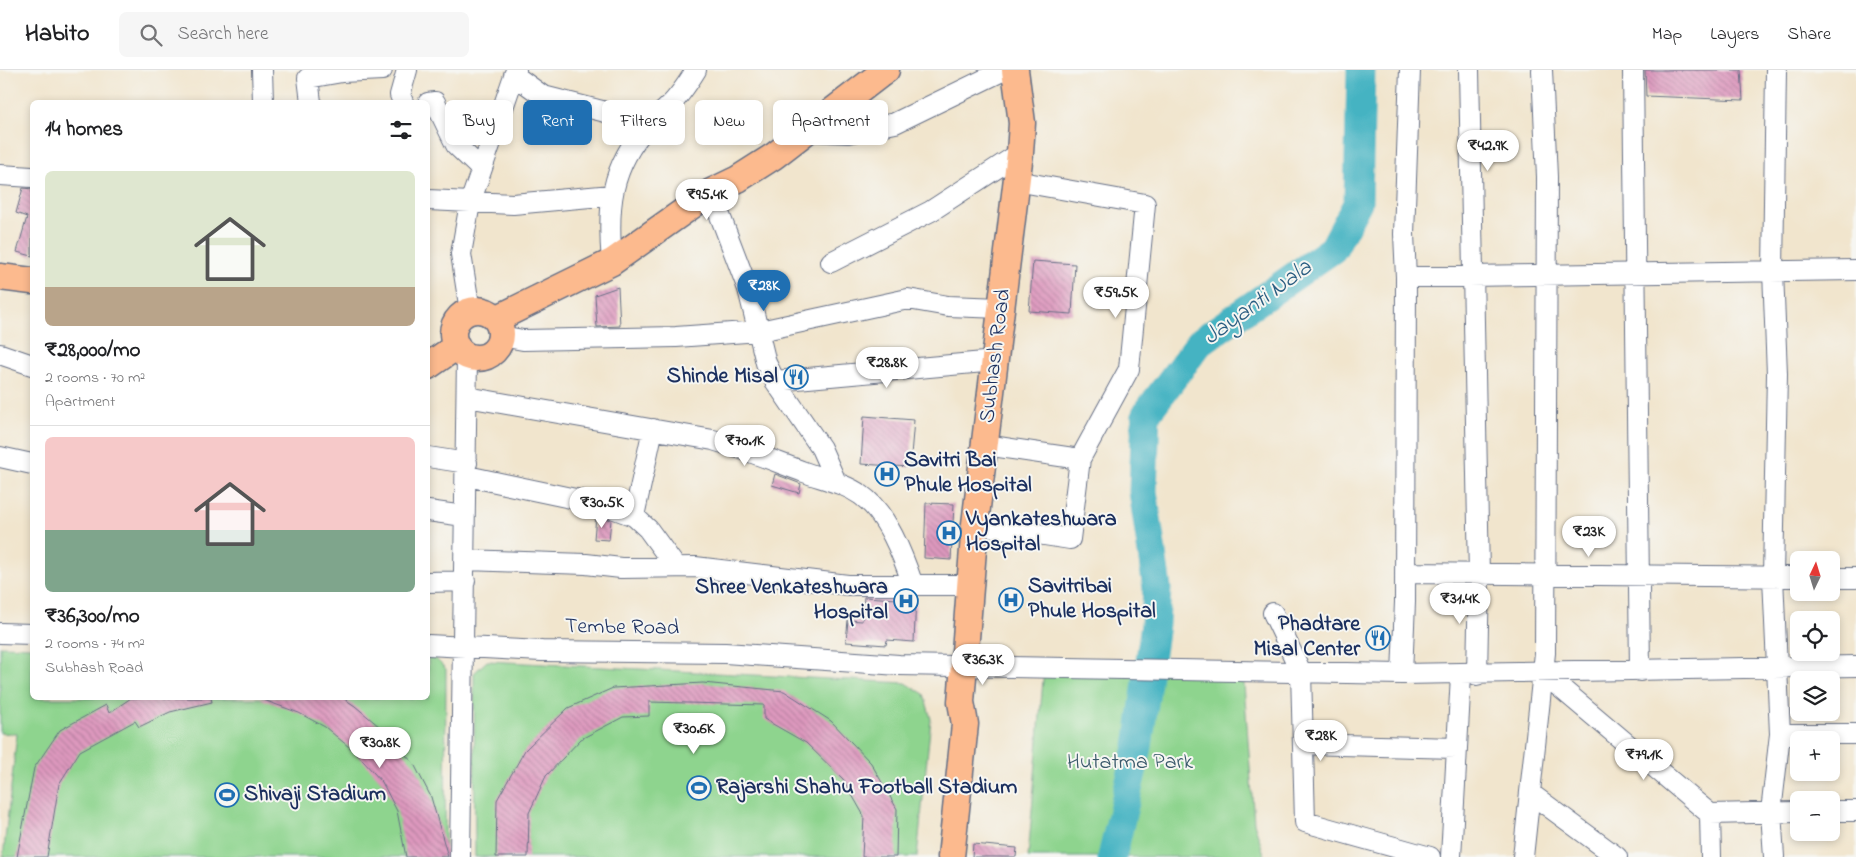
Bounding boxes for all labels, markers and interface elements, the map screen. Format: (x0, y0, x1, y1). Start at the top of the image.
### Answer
search box (119, 12, 469, 57)
text: Habito (25, 17, 89, 52)
icon: search (137, 21, 165, 49)
text: Search here (177, 21, 268, 48)
text: Map (1652, 22, 1682, 48)
text: Layers (1710, 22, 1760, 48)
text: Share (1788, 22, 1831, 48)
chip: Buy (445, 100, 513, 145)
chip: Rent (523, 100, 592, 145)
chip: Filters (602, 100, 685, 145)
chip: New (695, 100, 763, 145)
chip: Apartment (773, 100, 888, 145)
text: 14 homes (45, 115, 123, 145)
icon: filters (387, 116, 415, 144)
pin: ₹42.9K (1447, 129, 1529, 172)
text: ₹42.9K (1468, 134, 1508, 158)
pin: ₹95.4K (666, 178, 748, 221)
text: ₹95.4K (686, 183, 728, 207)
icon: home (185, 204, 275, 294)
water label: Jayanti Nala (1196, 251, 1321, 355)
pin: ₹28K (734, 270, 794, 312)
text: ₹28K (748, 274, 780, 298)
pin: ₹59.5K (1075, 276, 1157, 319)
text: ₹59.5K (1094, 281, 1138, 305)
street label: Subhash Road (972, 287, 1020, 425)
text: ₹28,000/mo (45, 336, 140, 366)
pin: ₹28.8K (846, 346, 928, 389)
text: ₹28.8K (867, 351, 907, 375)
place label: Shinde Misal (667, 361, 778, 393)
restaurant icon: Shinde Misal (783, 364, 809, 390)
text: 2 rooms · 70 m² (45, 366, 145, 390)
text: Apartment (45, 390, 115, 414)
pin: ₹70.1K (704, 424, 786, 467)
text: ₹70.1K (725, 429, 765, 453)
place label: Savitri Bai Phule Hospital (904, 445, 1032, 502)
hospital icon: Savitri Bai Phule Hospital (874, 461, 900, 487)
icon: home (185, 469, 275, 559)
pin: ₹30.5K (561, 486, 643, 529)
text: ₹30.5K (580, 491, 624, 515)
place label: Vyankateshwara Hospital (965, 504, 1117, 561)
pin: ₹23K (1559, 516, 1619, 558)
hospital icon: Vyankateshwara Hospital (936, 520, 962, 546)
text: ₹23K (1573, 520, 1605, 544)
north arrow (1790, 551, 1840, 601)
map controls (1790, 551, 1840, 841)
place label: Savitribai Phule Hospital (1028, 571, 1156, 628)
place label: Shree Venkateshwara Hospital (695, 572, 888, 629)
pin: ₹31.4K (1419, 582, 1501, 625)
hospital icon: Savitribai Phule Hospital (998, 587, 1024, 613)
text: ₹31.4K (1441, 587, 1479, 611)
hospital icon: Shree Venkateshwara Hospital (893, 588, 919, 614)
text: ₹36,300/mo (45, 602, 140, 632)
place label: Phadtare Misal Center (1254, 609, 1361, 666)
street label: Tembe Road (565, 611, 679, 645)
button: locate (1790, 611, 1840, 661)
restaurant icon: Phadtare Misal Center (1365, 625, 1391, 651)
text: 2 rooms · 74 m² (45, 632, 145, 656)
pin: ₹36.3K (942, 644, 1024, 686)
text: ₹36.3K (963, 648, 1003, 672)
text: Subhash Road (45, 656, 143, 680)
button: layers (1790, 671, 1840, 721)
pin: ₹30.6K (653, 712, 735, 755)
text: ₹30.6K (673, 717, 715, 741)
pin: ₹28K (1291, 720, 1351, 762)
text: ₹28K (1305, 724, 1337, 748)
pin: ₹30.8K (339, 726, 421, 769)
text: ₹30.8K (360, 731, 400, 755)
button: + (1790, 731, 1840, 781)
pin: ₹79.1K (1603, 738, 1685, 781)
text: ₹79.1K (1625, 743, 1663, 767)
park label: Hutatma Park (1067, 747, 1193, 779)
place label: Rajarshi Shahu Football Stadium (716, 772, 1017, 804)
sports icon: Rajarshi Shahu Football Stadium (686, 775, 712, 801)
place label: Shivaji Stadium (244, 779, 386, 811)
sports icon: Shivaji Stadium (214, 782, 240, 808)
button: − (1790, 791, 1840, 841)

